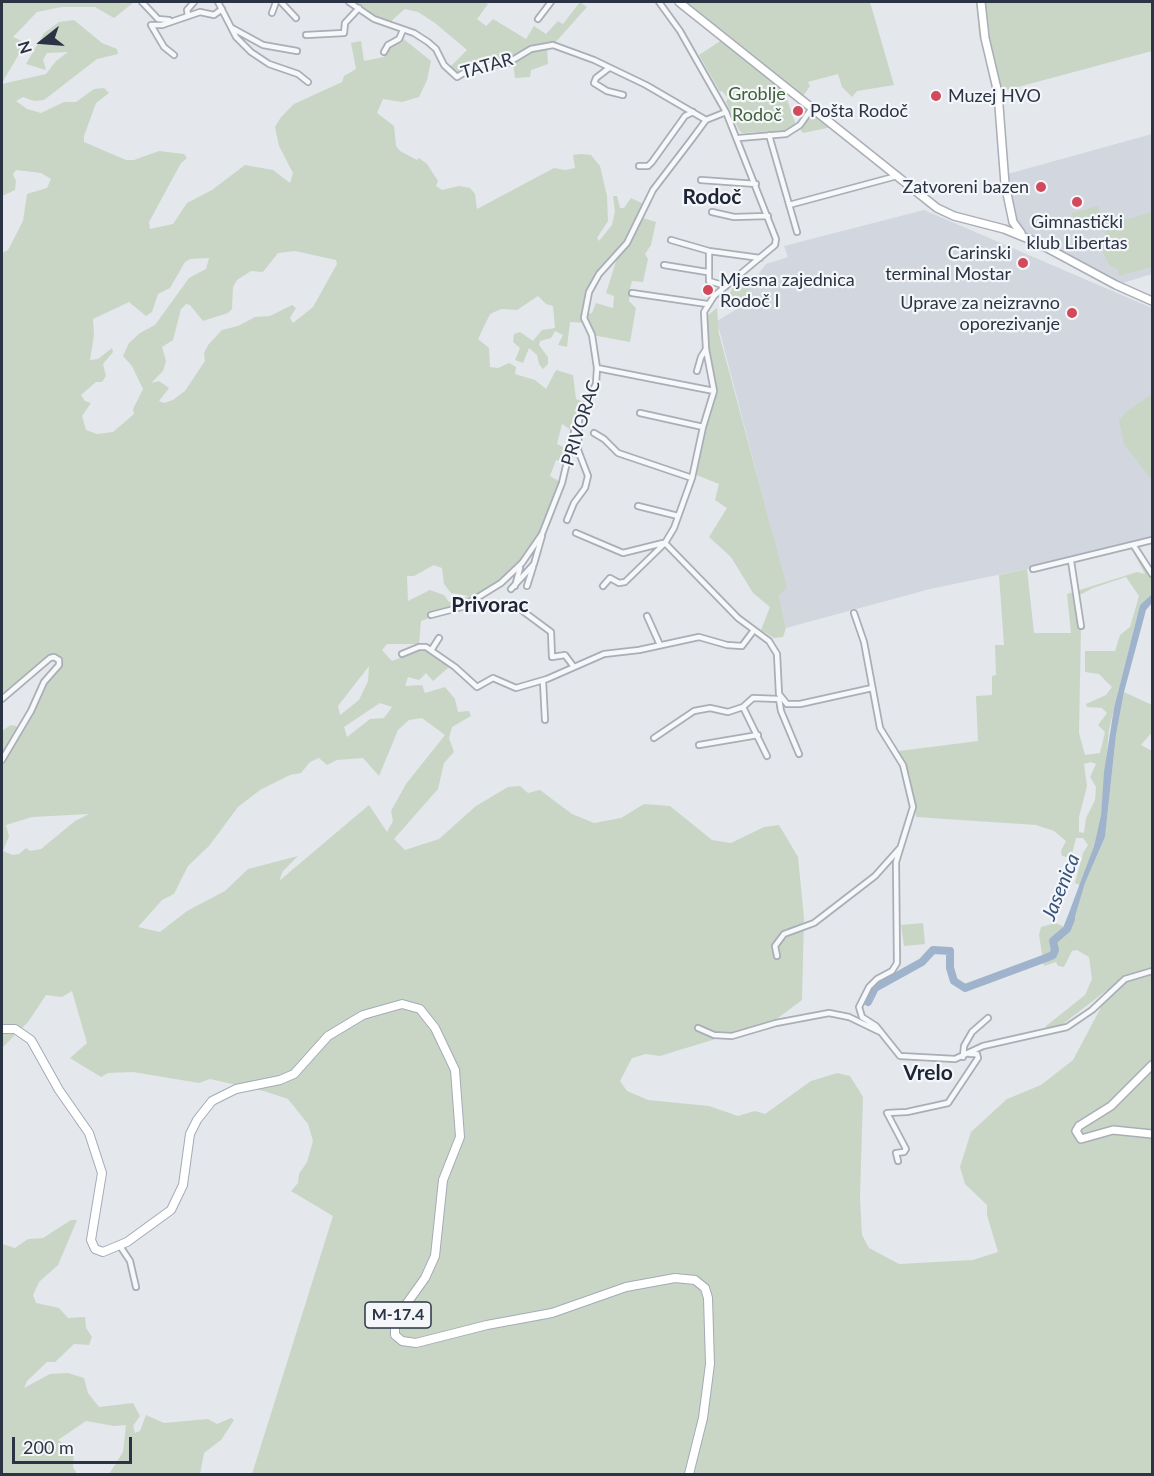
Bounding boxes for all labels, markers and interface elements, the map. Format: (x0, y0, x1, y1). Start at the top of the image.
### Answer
north arrow (12, 12, 72, 72)
text: N (13, 39, 35, 56)
street label: TATAR (458, 48, 516, 84)
park label: Groblje Rodoč (728, 83, 786, 125)
place label: Muzej HVO (948, 85, 1041, 107)
marker: Muzej HVO (929, 89, 943, 103)
place label: Pošta Rodoč (810, 100, 908, 122)
marker: Pošta Rodoč (791, 104, 805, 118)
place label: Zatvoreni bazen (903, 176, 1029, 198)
marker: Zatvoreni bazen (1034, 180, 1048, 194)
district label: Rodoč (683, 184, 741, 210)
marker: Gimnastički klub Libertas (1070, 195, 1084, 209)
place label: Gimnastički klub Libertas (1026, 211, 1128, 254)
place label: Carinski terminal Mostar (885, 242, 1011, 284)
marker: Carinski terminal Mostar (1016, 256, 1030, 270)
place label: Mjesna zajednica Rodoč I (720, 269, 855, 312)
marker: Mjesna zajednica Rodoč I (701, 283, 715, 297)
place label: Uprave za neizravno oporezivanje (900, 292, 1060, 334)
marker: Uprave za neizravno oporezivanje (1065, 306, 1079, 320)
street label: PRIVORAC (557, 378, 605, 468)
district label: Privorac (451, 592, 529, 618)
water label: Jasenica (1037, 850, 1085, 924)
district label: Vrelo (903, 1060, 953, 1086)
road number: M-17.4 (365, 1302, 431, 1328)
scale bar (15, 1425, 135, 1463)
text: 200 m (23, 1436, 74, 1458)

